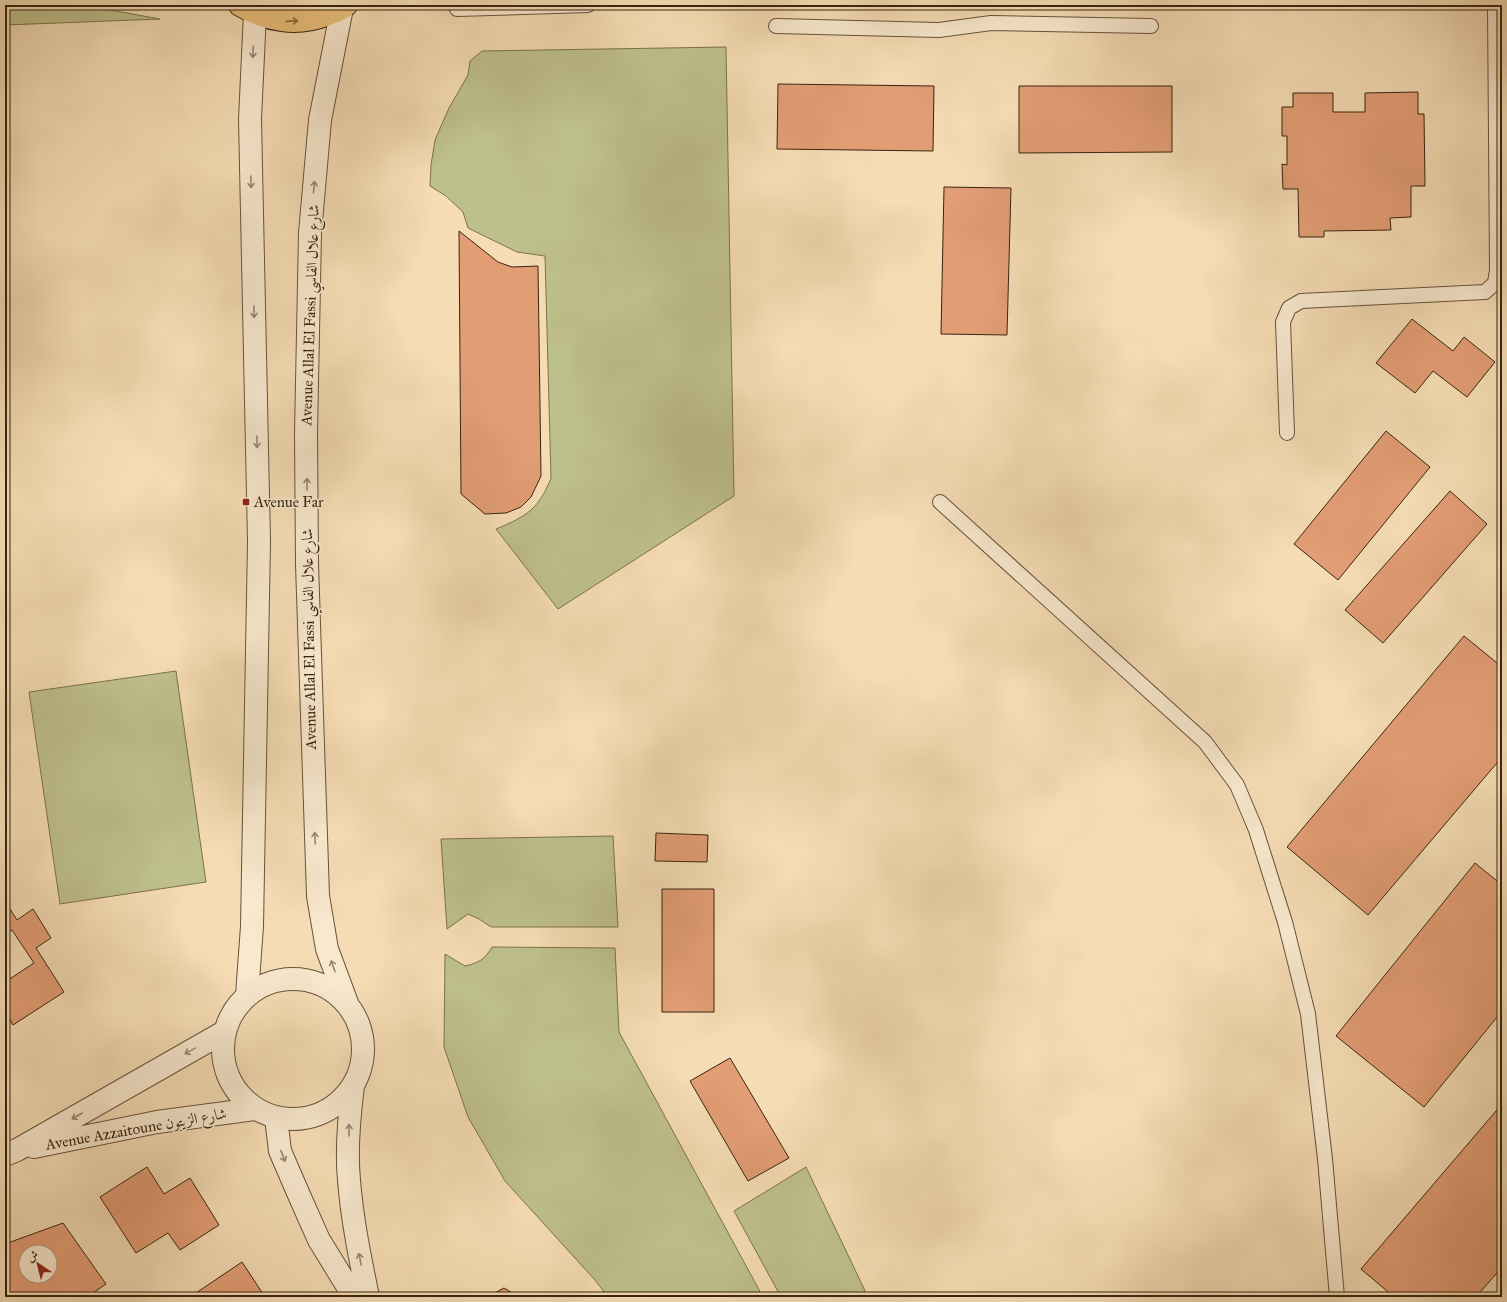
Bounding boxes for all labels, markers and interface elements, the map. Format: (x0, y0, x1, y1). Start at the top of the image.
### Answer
one-way arrow (285, 17, 298, 24)
one-way arrow (249, 45, 256, 58)
one-way arrow (247, 175, 255, 188)
one-way arrow (311, 181, 318, 194)
street label: Avenue Allal El Fassi شارع علال الفاسي (297, 204, 328, 427)
one-way arrow (250, 305, 258, 318)
one-way arrow (253, 435, 261, 448)
one-way arrow (303, 478, 310, 491)
place label: Avenue Far (253, 493, 324, 511)
marker: Avenue Far (241, 497, 251, 507)
street label: Avenue Allal El Fassi شارع علال الفاسي (298, 528, 325, 751)
one-way arrow (312, 832, 319, 845)
one-way arrow (329, 961, 337, 973)
one-way arrow (184, 1048, 196, 1056)
street label: Avenue Azzaitoune شارع الزيتون (43, 1104, 229, 1158)
one-way arrow (71, 1112, 83, 1120)
one-way arrow (345, 1124, 353, 1137)
one-way arrow (279, 1149, 287, 1161)
north arrow (18, 1244, 58, 1284)
text: ش (24, 1248, 41, 1265)
one-way arrow (356, 1253, 364, 1266)

